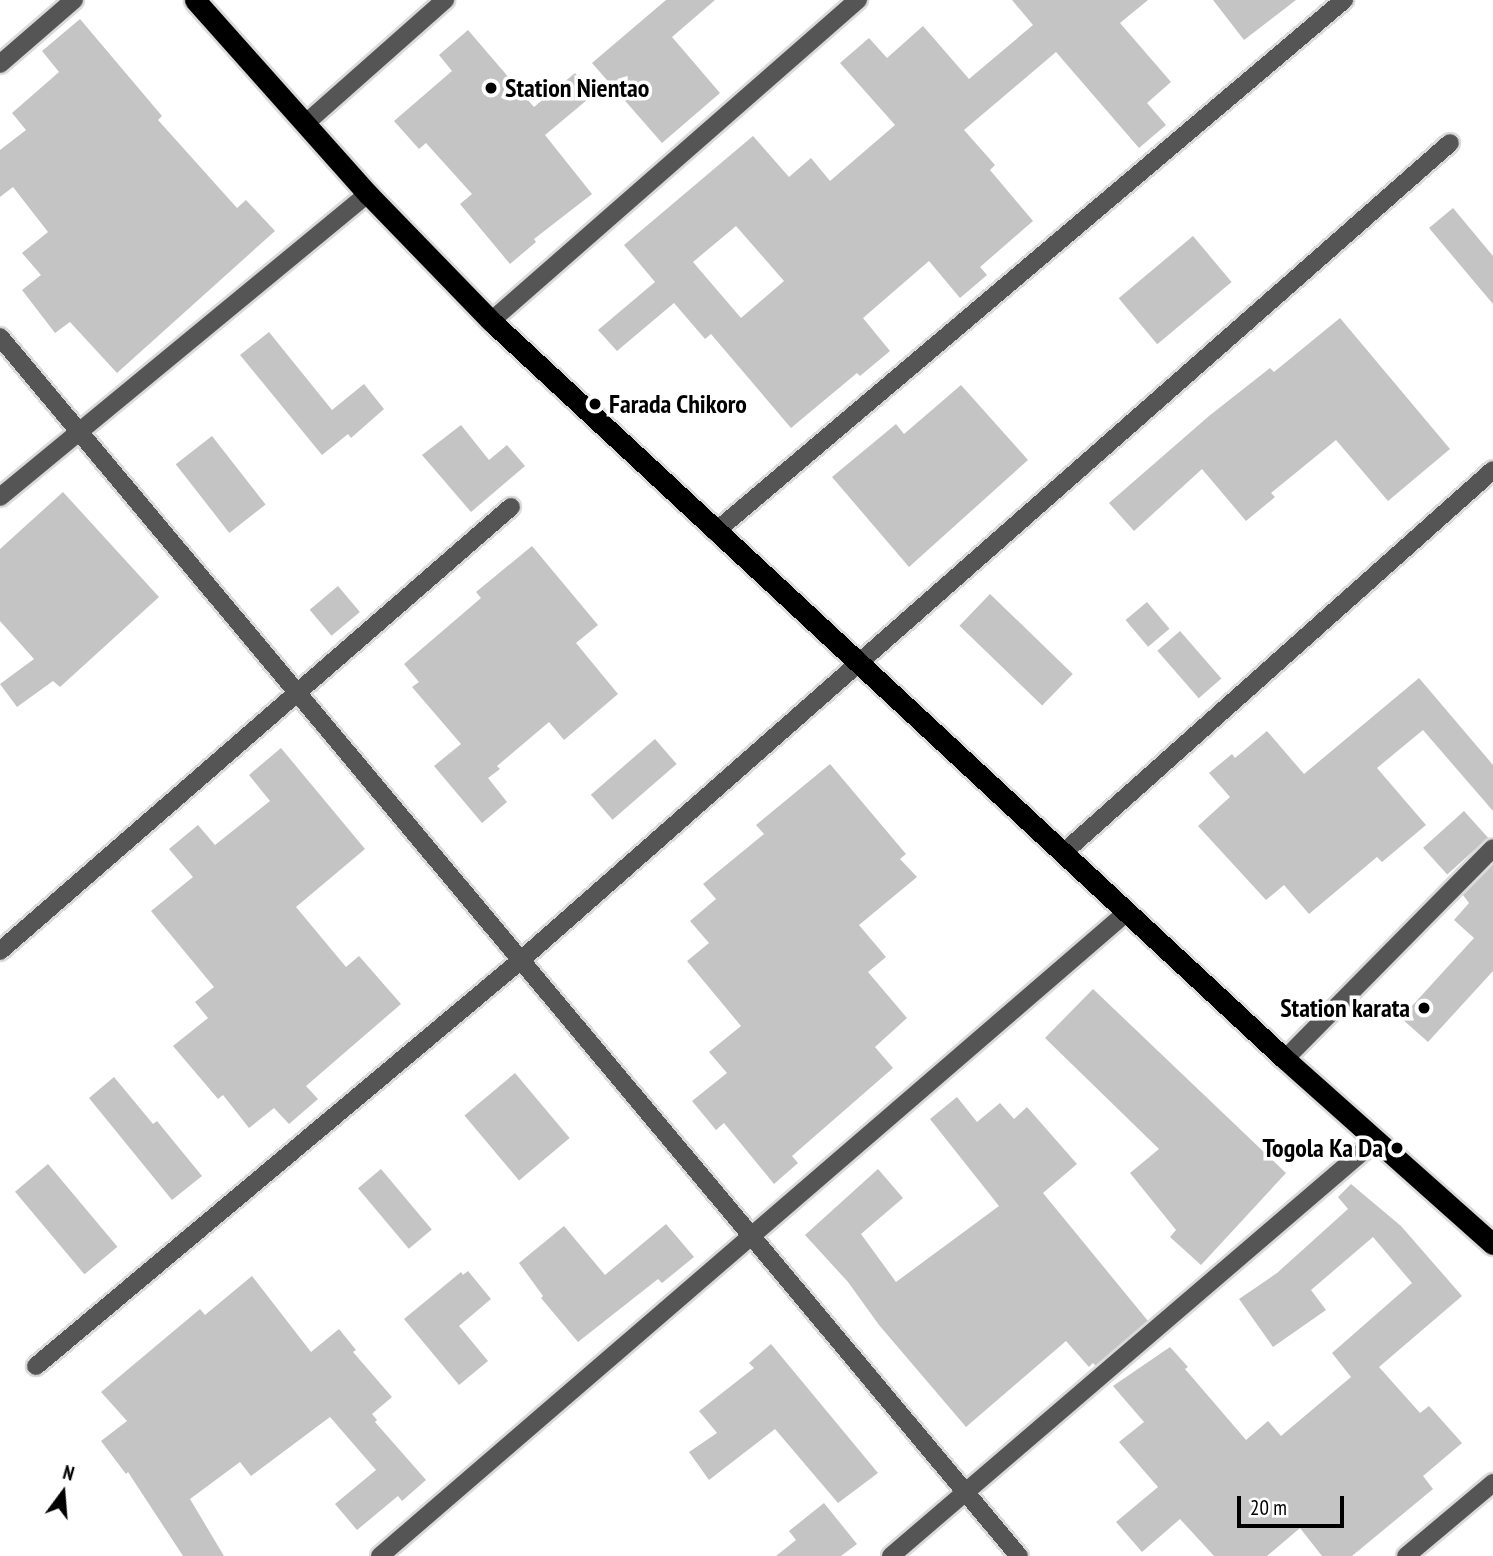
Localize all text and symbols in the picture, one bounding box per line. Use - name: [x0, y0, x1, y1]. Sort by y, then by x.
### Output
- place label: Station Nientao: [505, 72, 649, 104]
- marker: Station Nientao: [483, 80, 499, 96]
- place label: Farada Chikoro: [609, 388, 747, 420]
- marker: Farada Chikoro: [587, 396, 603, 412]
- place label: Station karata: [1280, 992, 1410, 1024]
- marker: Station karata: [1416, 1000, 1432, 1016]
- place label: Togola Ka Da: [1263, 1132, 1383, 1164]
- marker: Togola Ka Da: [1389, 1140, 1405, 1156]
- north arrow: [28, 1458, 98, 1528]
- text: N: [61, 1460, 77, 1486]
- scale bar: [1241, 1482, 1348, 1526]
- text: 20 m: [1250, 1494, 1287, 1521]

